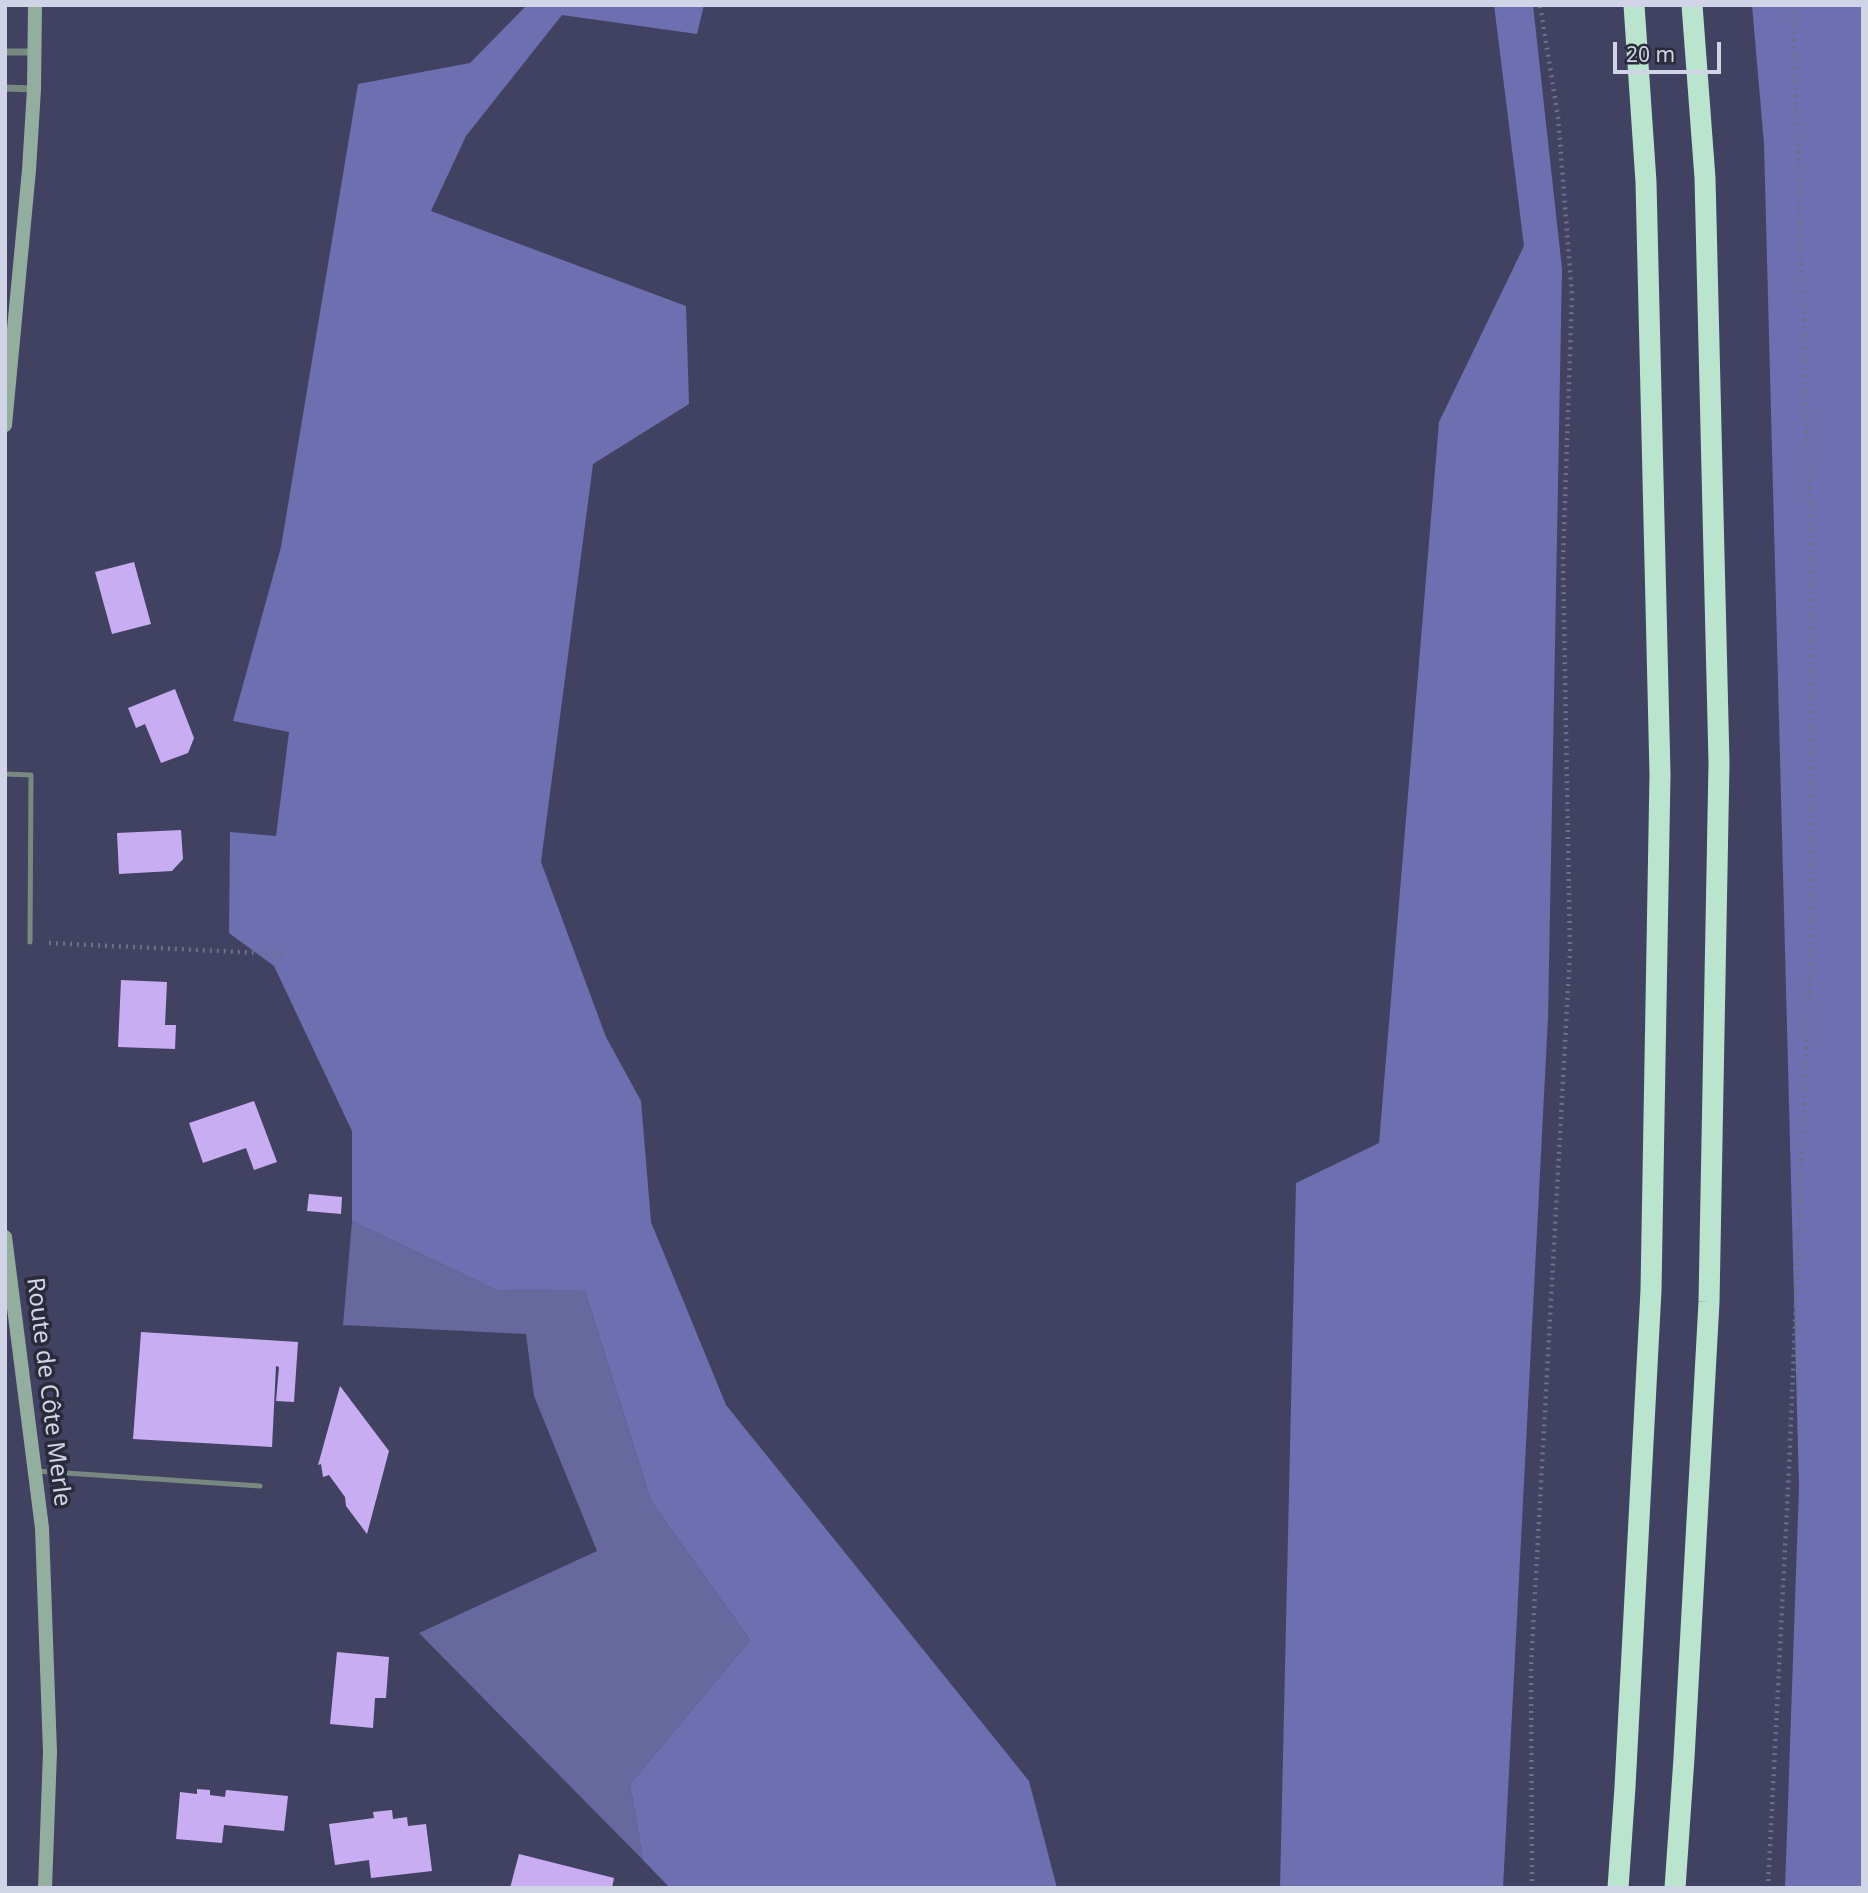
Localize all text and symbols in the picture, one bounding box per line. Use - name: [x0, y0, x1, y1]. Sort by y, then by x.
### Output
- scale bar: [1616, 28, 1724, 72]
- text: 20 m: [1626, 40, 1675, 68]
- street label: Route de Côte Merle: [20, 1276, 76, 1508]

